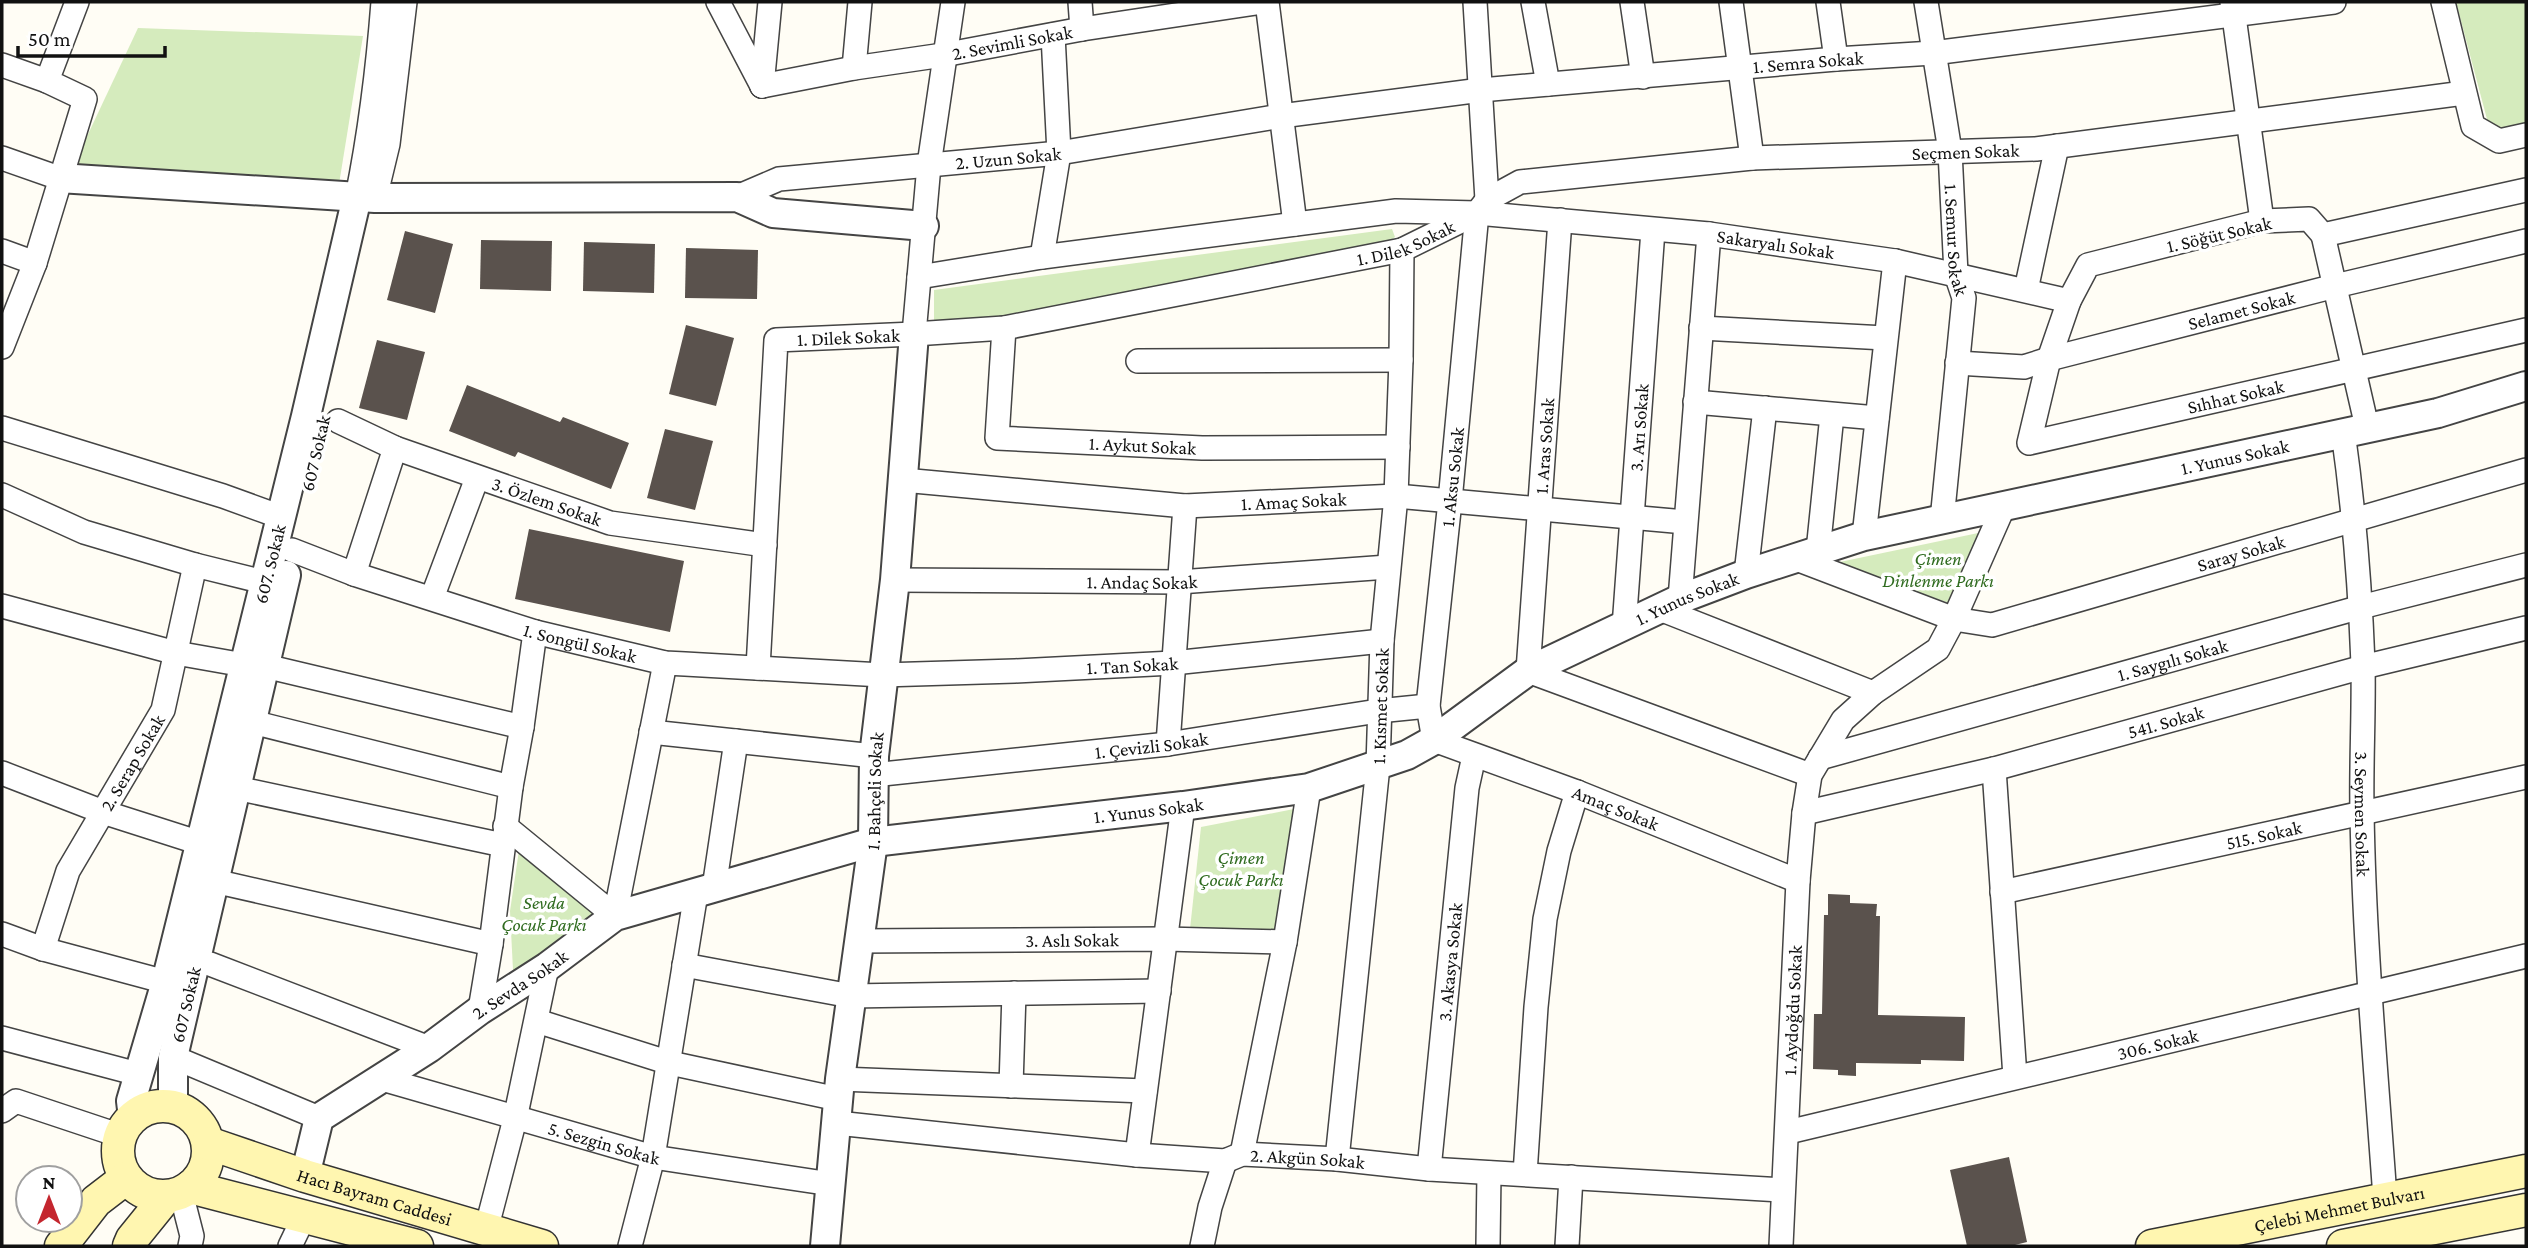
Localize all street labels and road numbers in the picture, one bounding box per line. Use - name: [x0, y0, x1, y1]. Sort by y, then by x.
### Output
- street label: 2. Sevimli Sokak: [950, 21, 1075, 64]
- street label: 1. Semra Sokak: [1752, 47, 1865, 77]
- street label: Seçmen Sokak: [1911, 139, 2021, 164]
- street label: 2. Uzun Sokak: [954, 143, 1063, 174]
- street label: 1. Semur Sokak: [1941, 183, 1973, 299]
- street label: 1. Söğüt Sokak: [2165, 212, 2274, 257]
- street label: 1. Dilek Sokak: [1355, 215, 1459, 270]
- street label: Sakaryalı Sokak: [1716, 225, 1837, 263]
- street label: Selamet Sokak: [2186, 286, 2298, 334]
- street label: 1. Dilek Sokak: [797, 325, 901, 350]
- street label: Sıhhat Sokak: [2186, 375, 2287, 418]
- street label: 3. Arı Sokak: [1625, 382, 1653, 472]
- street label: 1. Aras Sokak: [1531, 396, 1558, 495]
- street label: 607 Sokak: [297, 412, 335, 493]
- street label: 1. Aksu Sokak: [1437, 425, 1468, 528]
- street label: 1. Aykut Sokak: [1088, 432, 1198, 459]
- street label: 1. Yunus Sokak: [2179, 435, 2292, 479]
- street label: 3. Özlem Sokak: [489, 473, 605, 531]
- street label: 1. Amaç Sokak: [1240, 488, 1348, 514]
- street label: 607. Sokak: [250, 521, 290, 606]
- street label: Saray Sokak: [2195, 530, 2288, 576]
- street label: 1. Yunus Sokak: [1632, 567, 1743, 630]
- street label: 1. Andaç Sokak: [1087, 571, 1199, 593]
- street label: 1. Songül Sokak: [521, 619, 640, 667]
- street label: 1. Saygılı Sokak: [2115, 634, 2231, 685]
- street label: 1. Kısmet Sokak: [1368, 647, 1393, 765]
- street label: 1. Tan Sokak: [1086, 652, 1180, 678]
- street label: 541. Sokak: [2125, 701, 2207, 743]
- street label: 2. Serap Sokak: [96, 710, 169, 815]
- street label: 1. Çevizli Sokak: [1094, 728, 1211, 763]
- street label: 1. Bahçeli Sokak: [862, 730, 888, 852]
- street label: 3. Seymen Sokak: [2351, 751, 2374, 878]
- street label: Amaç Sokak: [1569, 781, 1663, 835]
- street label: 1. Yunus Sokak: [1093, 793, 1206, 827]
- street label: 515. Sokak: [2224, 816, 2305, 854]
- street label: 3. Akasya Sokak: [1434, 901, 1467, 1022]
- street label: 3. Aslı Sokak: [1025, 929, 1120, 951]
- street label: 1. Aydoğdu Sokak: [1779, 944, 1806, 1076]
- street label: 2. Sevda Sokak: [468, 945, 573, 1023]
- street label: 607 Sokak: [167, 964, 205, 1045]
- street label: 306. Sokak: [2115, 1024, 2201, 1064]
- street label: 5. Sezgin Sokak: [546, 1117, 662, 1169]
- street label: 2. Akgün Sokak: [1250, 1144, 1367, 1173]
- street label: Hacı Bayram Caddesi: [294, 1164, 454, 1230]
- street label: Çelebi Mehmet Bulvarı: [2252, 1182, 2427, 1236]

